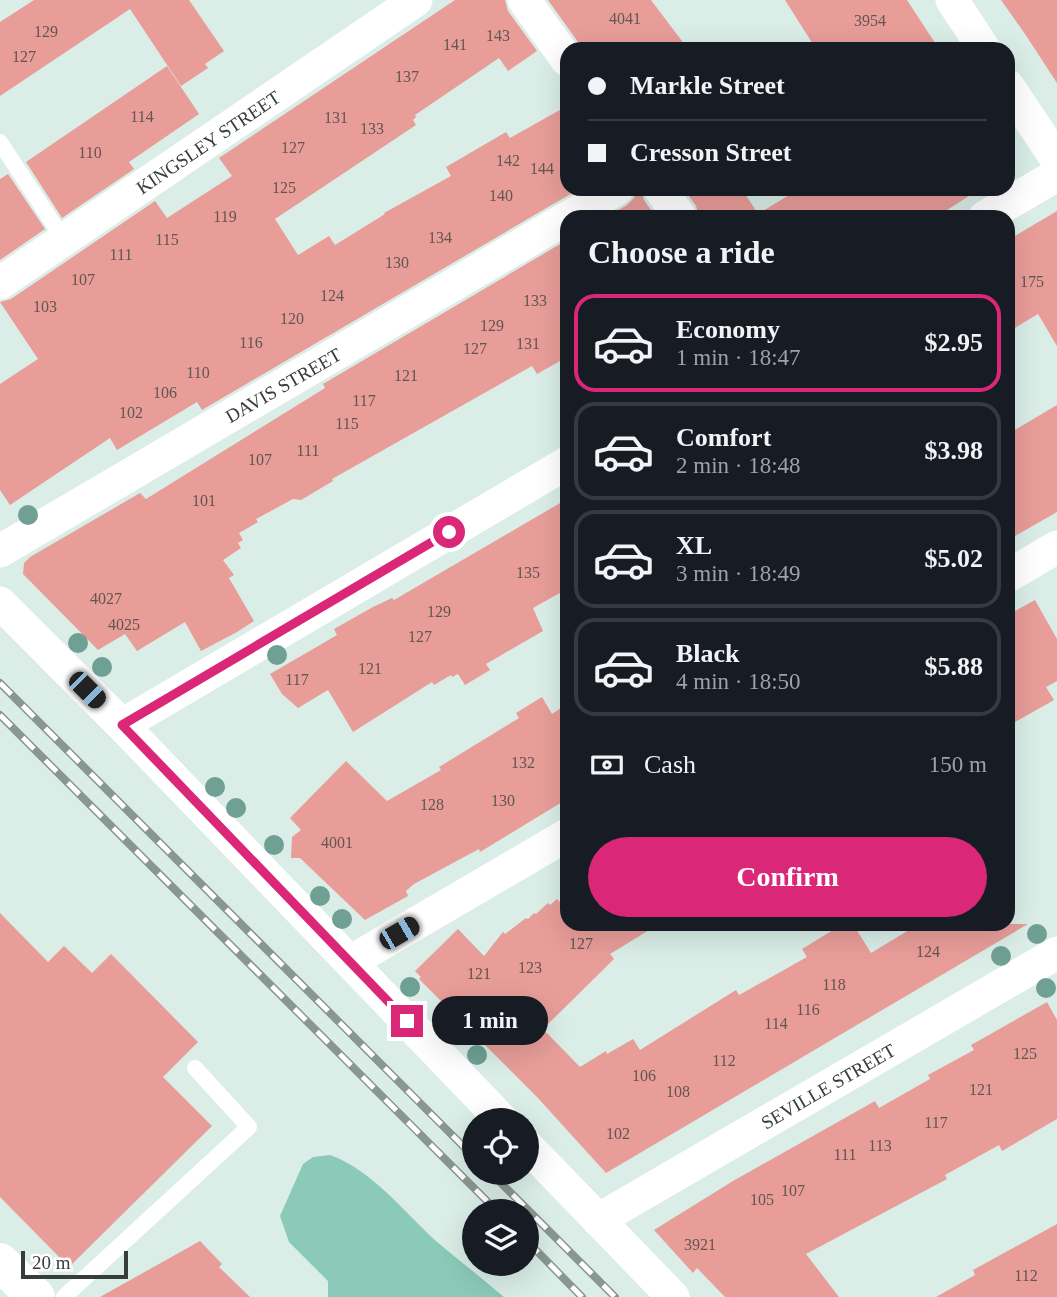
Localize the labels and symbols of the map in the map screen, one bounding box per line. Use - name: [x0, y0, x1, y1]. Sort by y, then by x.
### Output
- house number: 4041: [609, 10, 641, 27]
- house number: 3954: [854, 12, 886, 29]
- house number: 129: [34, 23, 58, 40]
- house number: 143: [486, 27, 510, 44]
- house number: 141: [443, 36, 467, 53]
- house number: 127: [12, 48, 36, 65]
- house number: 137: [395, 68, 419, 85]
- street label: KINGSLEY STREET: [132, 86, 284, 198]
- house number: 114: [130, 108, 154, 125]
- house number: 131: [324, 109, 348, 126]
- house number: 133: [360, 120, 384, 137]
- house number: 127: [281, 139, 305, 156]
- house number: 110: [78, 144, 102, 161]
- house number: 142: [496, 152, 520, 169]
- house number: 144: [530, 160, 554, 177]
- house number: 125: [272, 179, 296, 196]
- house number: 140: [489, 187, 513, 204]
- house number: 119: [213, 208, 237, 225]
- house number: 134: [428, 229, 452, 246]
- house number: 115: [155, 231, 179, 248]
- house number: 111: [110, 246, 132, 263]
- house number: 130: [385, 254, 409, 271]
- house number: 107: [71, 271, 95, 288]
- house number: 175: [1020, 273, 1044, 290]
- house number: 124: [320, 287, 344, 304]
- house number: 133: [523, 292, 547, 309]
- house number: 103: [33, 298, 57, 315]
- house number: 120: [280, 310, 304, 327]
- house number: 129: [480, 317, 504, 334]
- house number: 116: [239, 334, 263, 351]
- house number: 131: [516, 335, 540, 352]
- house number: 127: [463, 340, 487, 357]
- street label: DAVIS STREET: [222, 344, 345, 427]
- house number: 110: [186, 364, 210, 381]
- house number: 121: [394, 367, 418, 384]
- house number: 106: [153, 384, 177, 401]
- house number: 117: [352, 392, 376, 409]
- house number: 102: [119, 404, 143, 421]
- house number: 115: [335, 415, 359, 432]
- house number: 111: [297, 442, 319, 459]
- house number: 107: [248, 451, 272, 468]
- house number: 101: [192, 492, 216, 509]
- route start: [433, 516, 465, 548]
- house number: 135: [516, 564, 540, 581]
- house number: 4027: [90, 590, 122, 607]
- house number: 129: [427, 603, 451, 620]
- house number: 4025: [108, 616, 140, 633]
- house number: 127: [408, 628, 432, 645]
- house number: 121: [358, 660, 382, 677]
- car: [65, 668, 110, 712]
- house number: 117: [285, 671, 309, 688]
- house number: 132: [511, 754, 535, 771]
- house number: 130: [491, 792, 515, 809]
- house number: 128: [420, 796, 444, 813]
- house number: 4001: [321, 834, 353, 851]
- car: [376, 913, 423, 953]
- house number: 127: [569, 935, 593, 952]
- house number: 124: [916, 943, 940, 960]
- house number: 123: [518, 959, 542, 976]
- house number: 121: [467, 965, 491, 982]
- house number: 118: [822, 976, 846, 993]
- callout: 1 min: [432, 996, 547, 1046]
- house number: 116: [796, 1001, 820, 1018]
- route end: [391, 1005, 423, 1037]
- house number: 114: [764, 1015, 788, 1032]
- street label: SEVILLE STREET: [757, 1039, 899, 1133]
- house number: 125: [1013, 1045, 1037, 1062]
- house number: 112: [712, 1052, 736, 1069]
- house number: 106: [632, 1067, 656, 1084]
- house number: 121: [969, 1081, 993, 1098]
- house number: 108: [666, 1083, 690, 1100]
- house number: 117: [924, 1114, 948, 1131]
- house number: 102: [606, 1125, 630, 1142]
- house number: 113: [868, 1137, 892, 1154]
- house number: 111: [834, 1146, 856, 1163]
- house number: 107: [781, 1182, 805, 1199]
- house number: 105: [750, 1191, 774, 1208]
- house number: 3921: [684, 1236, 716, 1253]
- scale bar: [21, 1248, 128, 1280]
- house number: 112: [1014, 1267, 1038, 1284]

